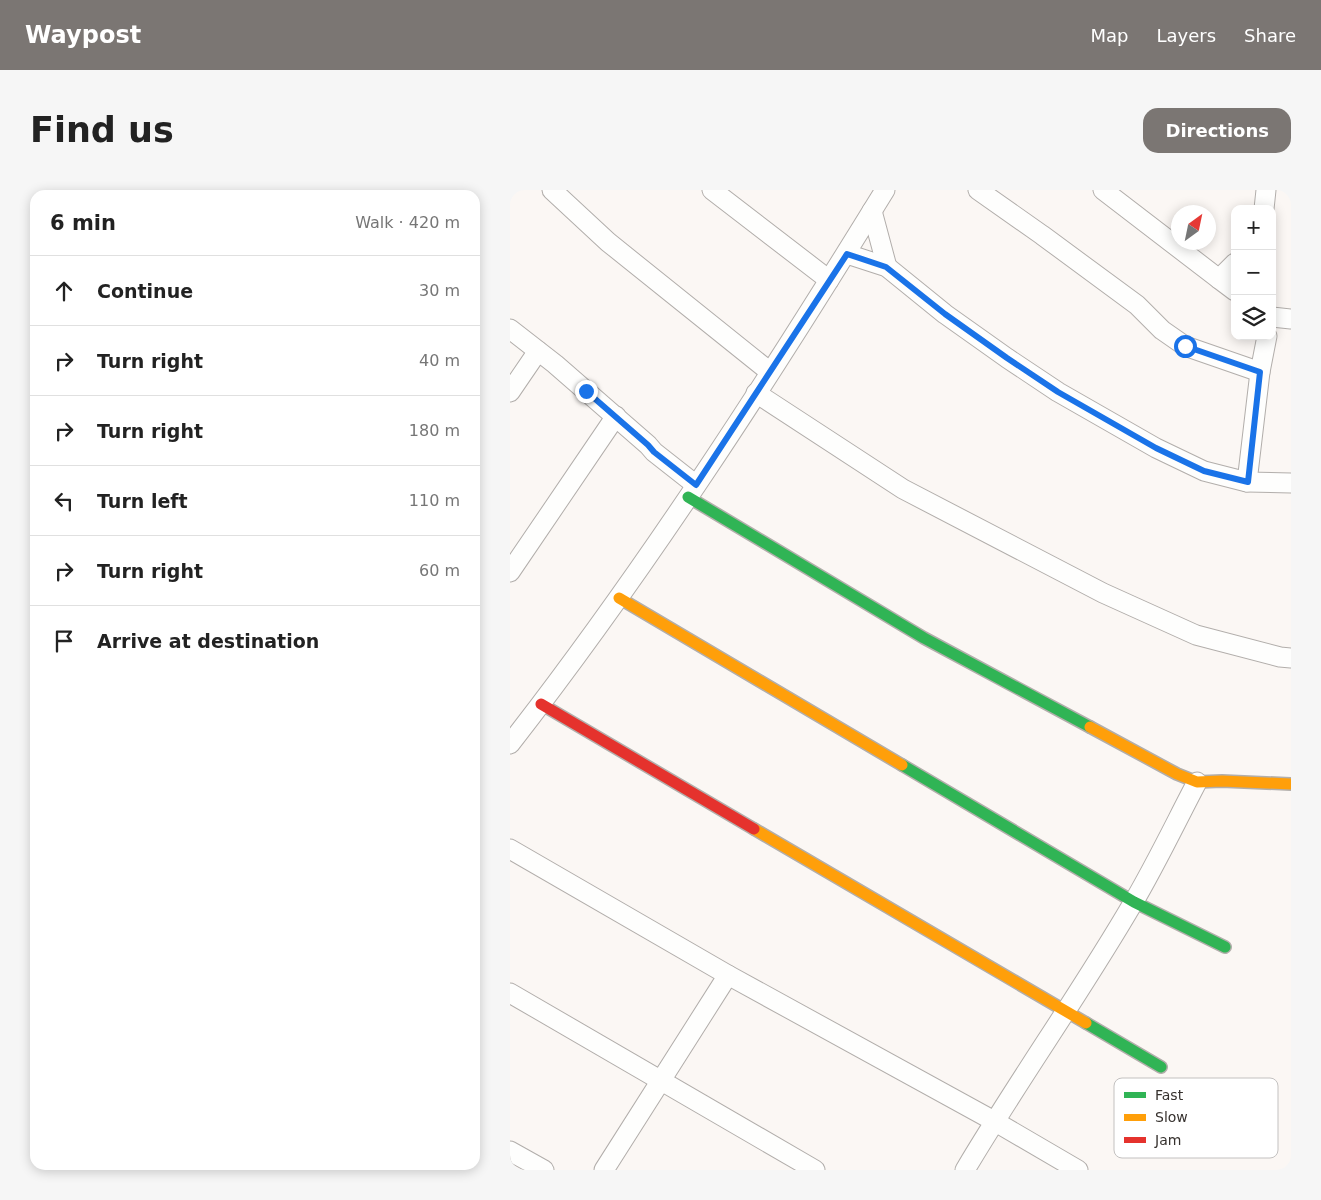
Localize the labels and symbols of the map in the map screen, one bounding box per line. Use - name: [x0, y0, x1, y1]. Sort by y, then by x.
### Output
- north arrow: [1171, 205, 1216, 250]
- route start: [1174, 335, 1197, 358]
- route end: [575, 380, 598, 403]
- legend: [1114, 1078, 1278, 1158]
- text: Fast: [1155, 1087, 1184, 1103]
- text: Slow: [1155, 1109, 1188, 1125]
- text: Jam: [1154, 1132, 1181, 1148]

